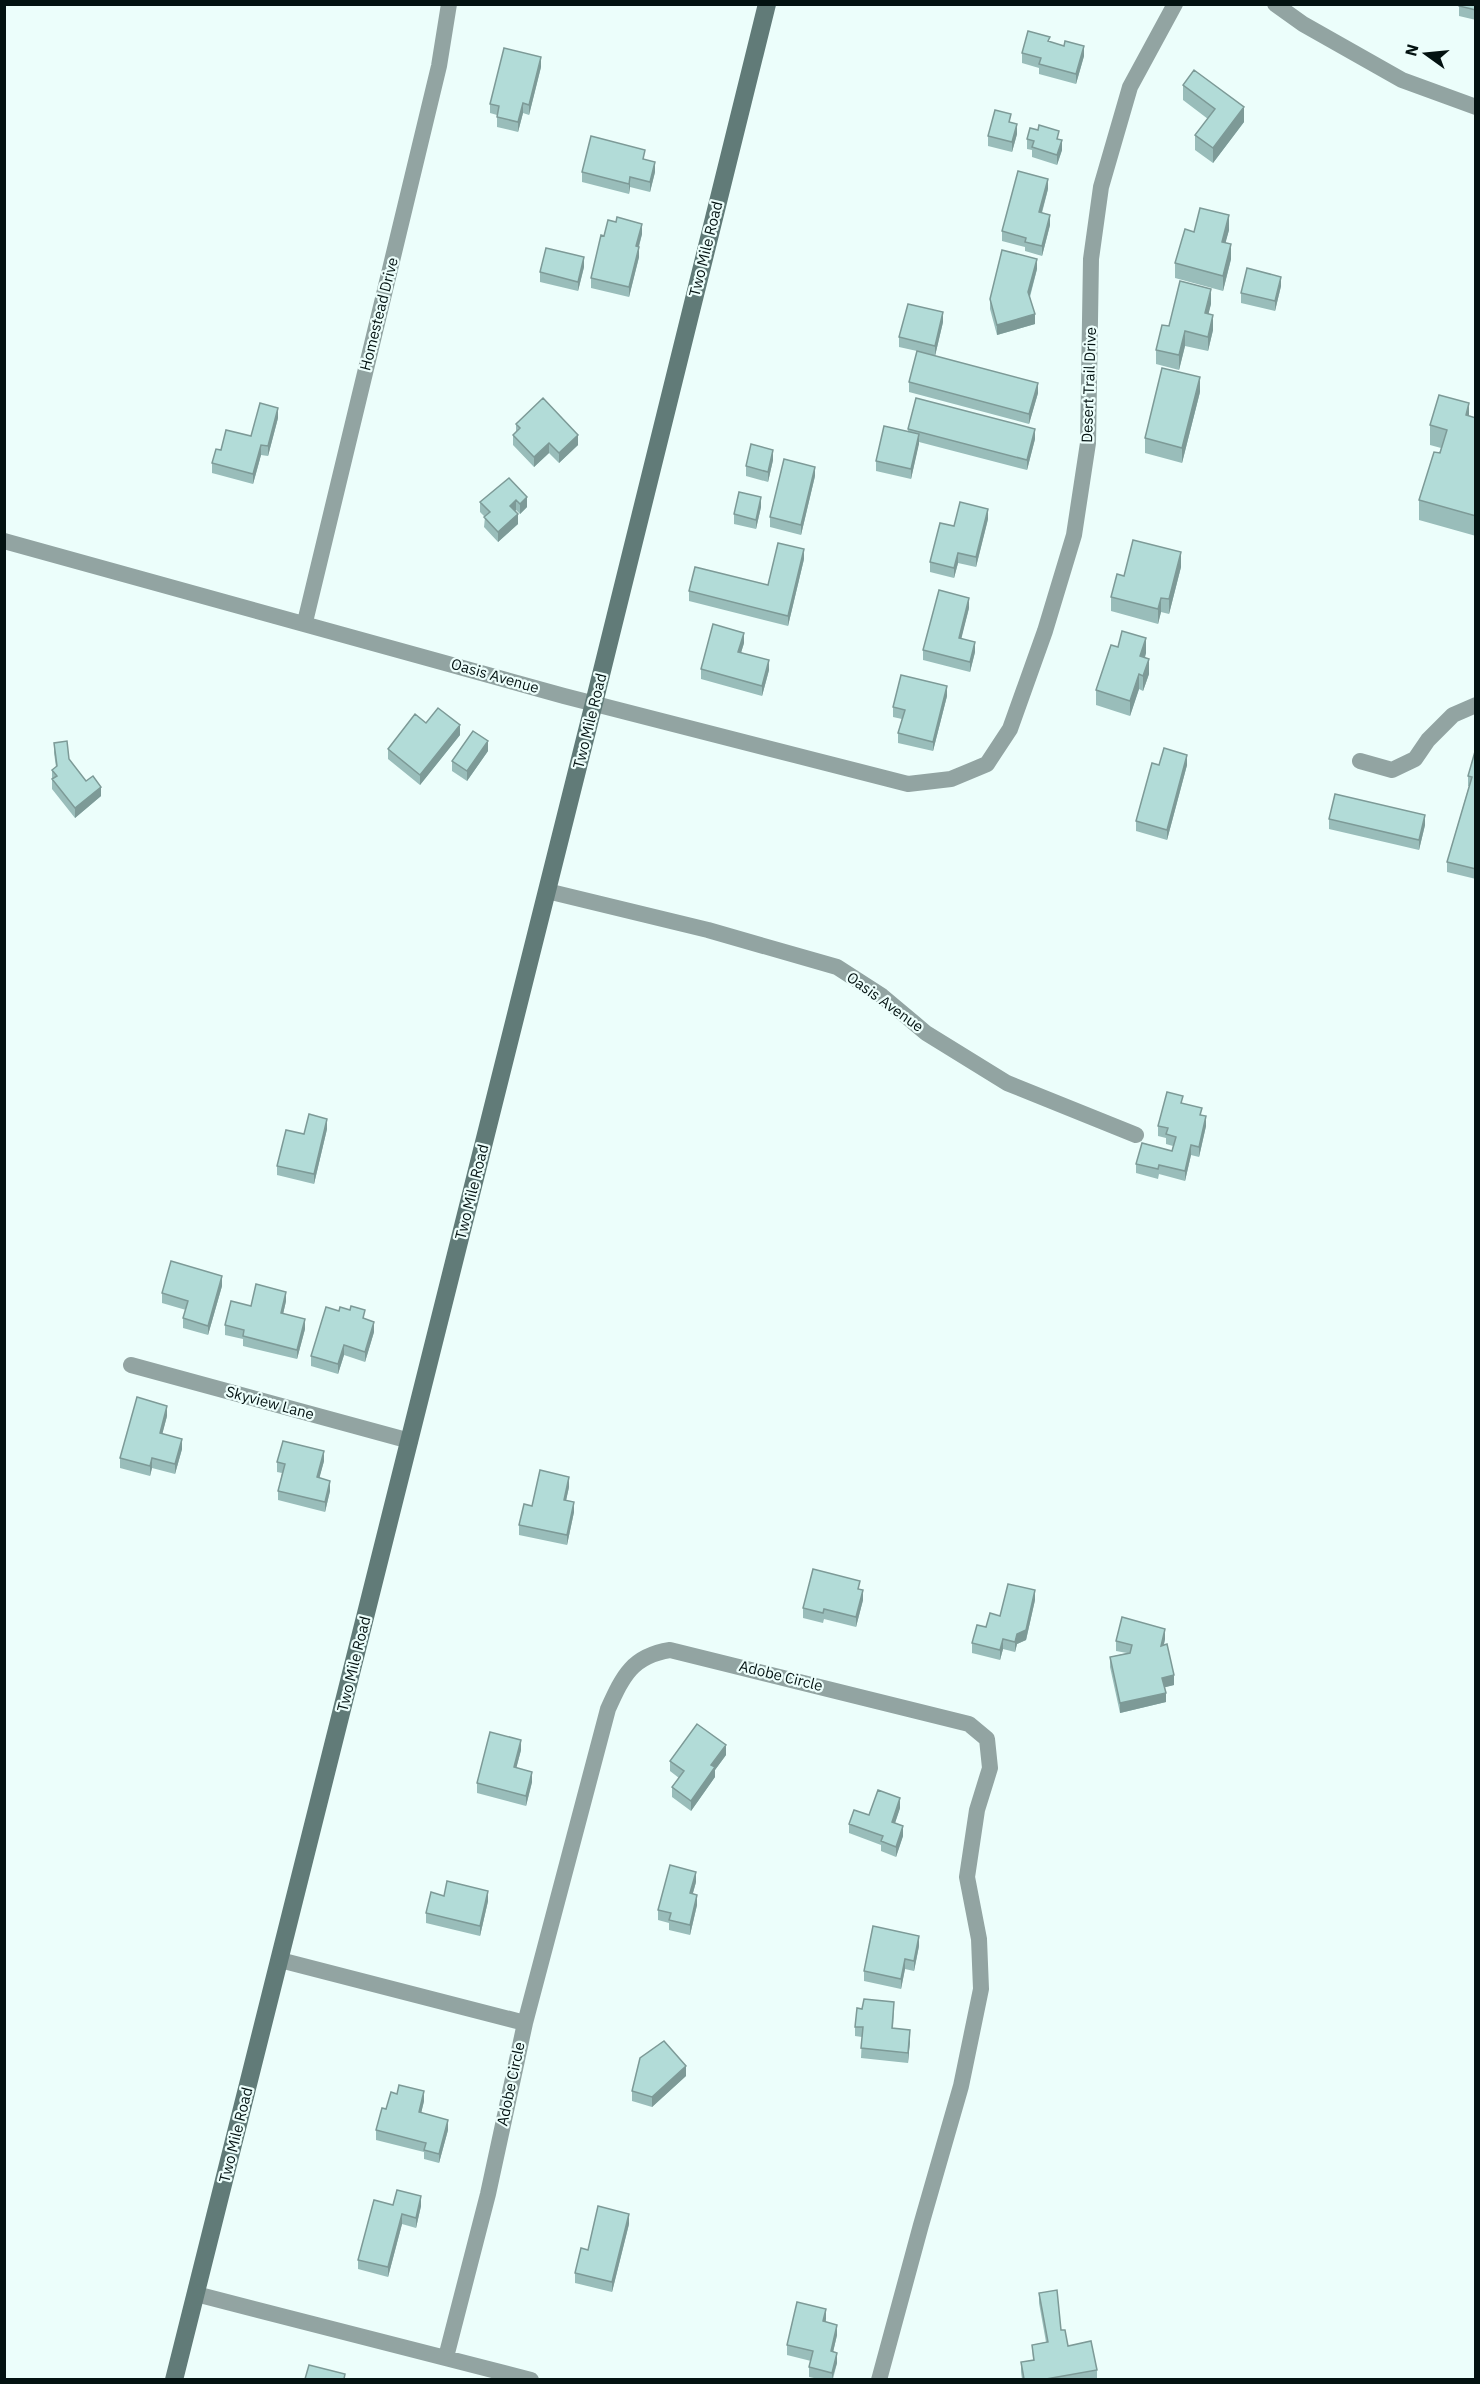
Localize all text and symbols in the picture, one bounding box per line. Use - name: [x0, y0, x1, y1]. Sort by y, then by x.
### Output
- north arrow: [1396, 24, 1456, 84]
- text: N: [1400, 42, 1423, 58]
- street label: Two Mile Road: [684, 199, 727, 299]
- street label: Homestead Drive: [355, 255, 402, 372]
- street label: Desert Trail Drive: [1077, 327, 1100, 443]
- street label: Oasis Avenue: [449, 654, 541, 697]
- street label: Two Mile Road: [568, 671, 611, 771]
- street label: Oasis Avenue: [843, 967, 928, 1036]
- street label: Two Mile Road: [450, 1142, 493, 1242]
- street label: Skyview Lane: [224, 1382, 316, 1423]
- street label: Two Mile Road: [332, 1614, 375, 1714]
- street label: Adobe Circle: [737, 1656, 825, 1695]
- street label: Adobe Circle: [492, 2040, 529, 2128]
- street label: Two Mile Road: [214, 2085, 257, 2185]

